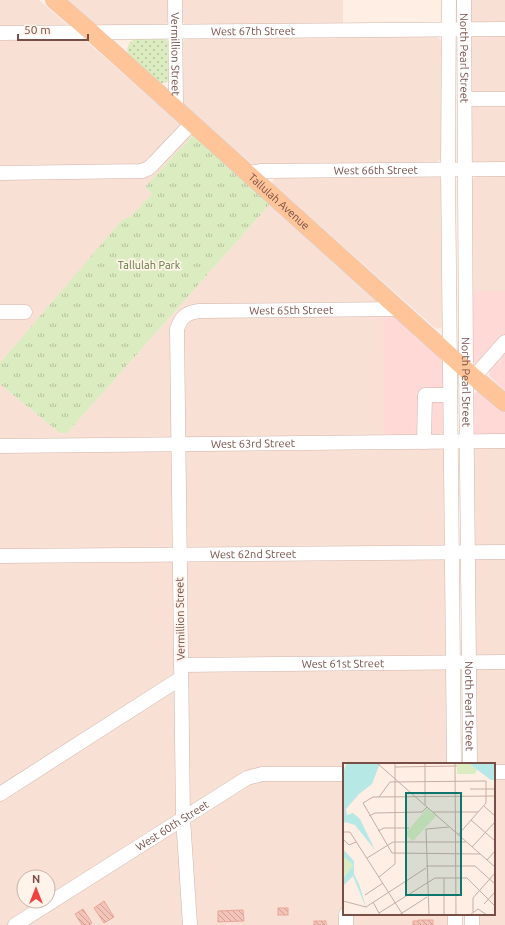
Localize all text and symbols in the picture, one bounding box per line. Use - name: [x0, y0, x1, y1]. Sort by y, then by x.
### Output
- street label: Vermillion Street: [169, 12, 182, 96]
- street label: North Pearl Street: [458, 13, 471, 104]
- scale bar: [18, 16, 88, 42]
- text: 50 m: [24, 23, 51, 36]
- street label: West 67th Street: [211, 25, 296, 37]
- street label: West 66th Street: [334, 164, 419, 176]
- street label: Tallulah Avenue: [246, 171, 312, 232]
- park label: Tallulah Park: [118, 259, 181, 271]
- street label: West 65th Street: [249, 304, 334, 316]
- street label: North Pearl Street: [460, 337, 473, 428]
- street label: West 63rd Street: [211, 437, 296, 450]
- street label: West 62nd Street: [210, 548, 297, 560]
- street label: Vermillion Street: [173, 577, 187, 661]
- street label: West 61st Street: [302, 657, 385, 670]
- street label: North Pearl Street: [463, 661, 476, 752]
- inset map: [343, 763, 495, 915]
- street label: West 60th Street: [133, 798, 211, 853]
- north arrow: [16, 869, 56, 909]
- text: N: [32, 873, 40, 885]

